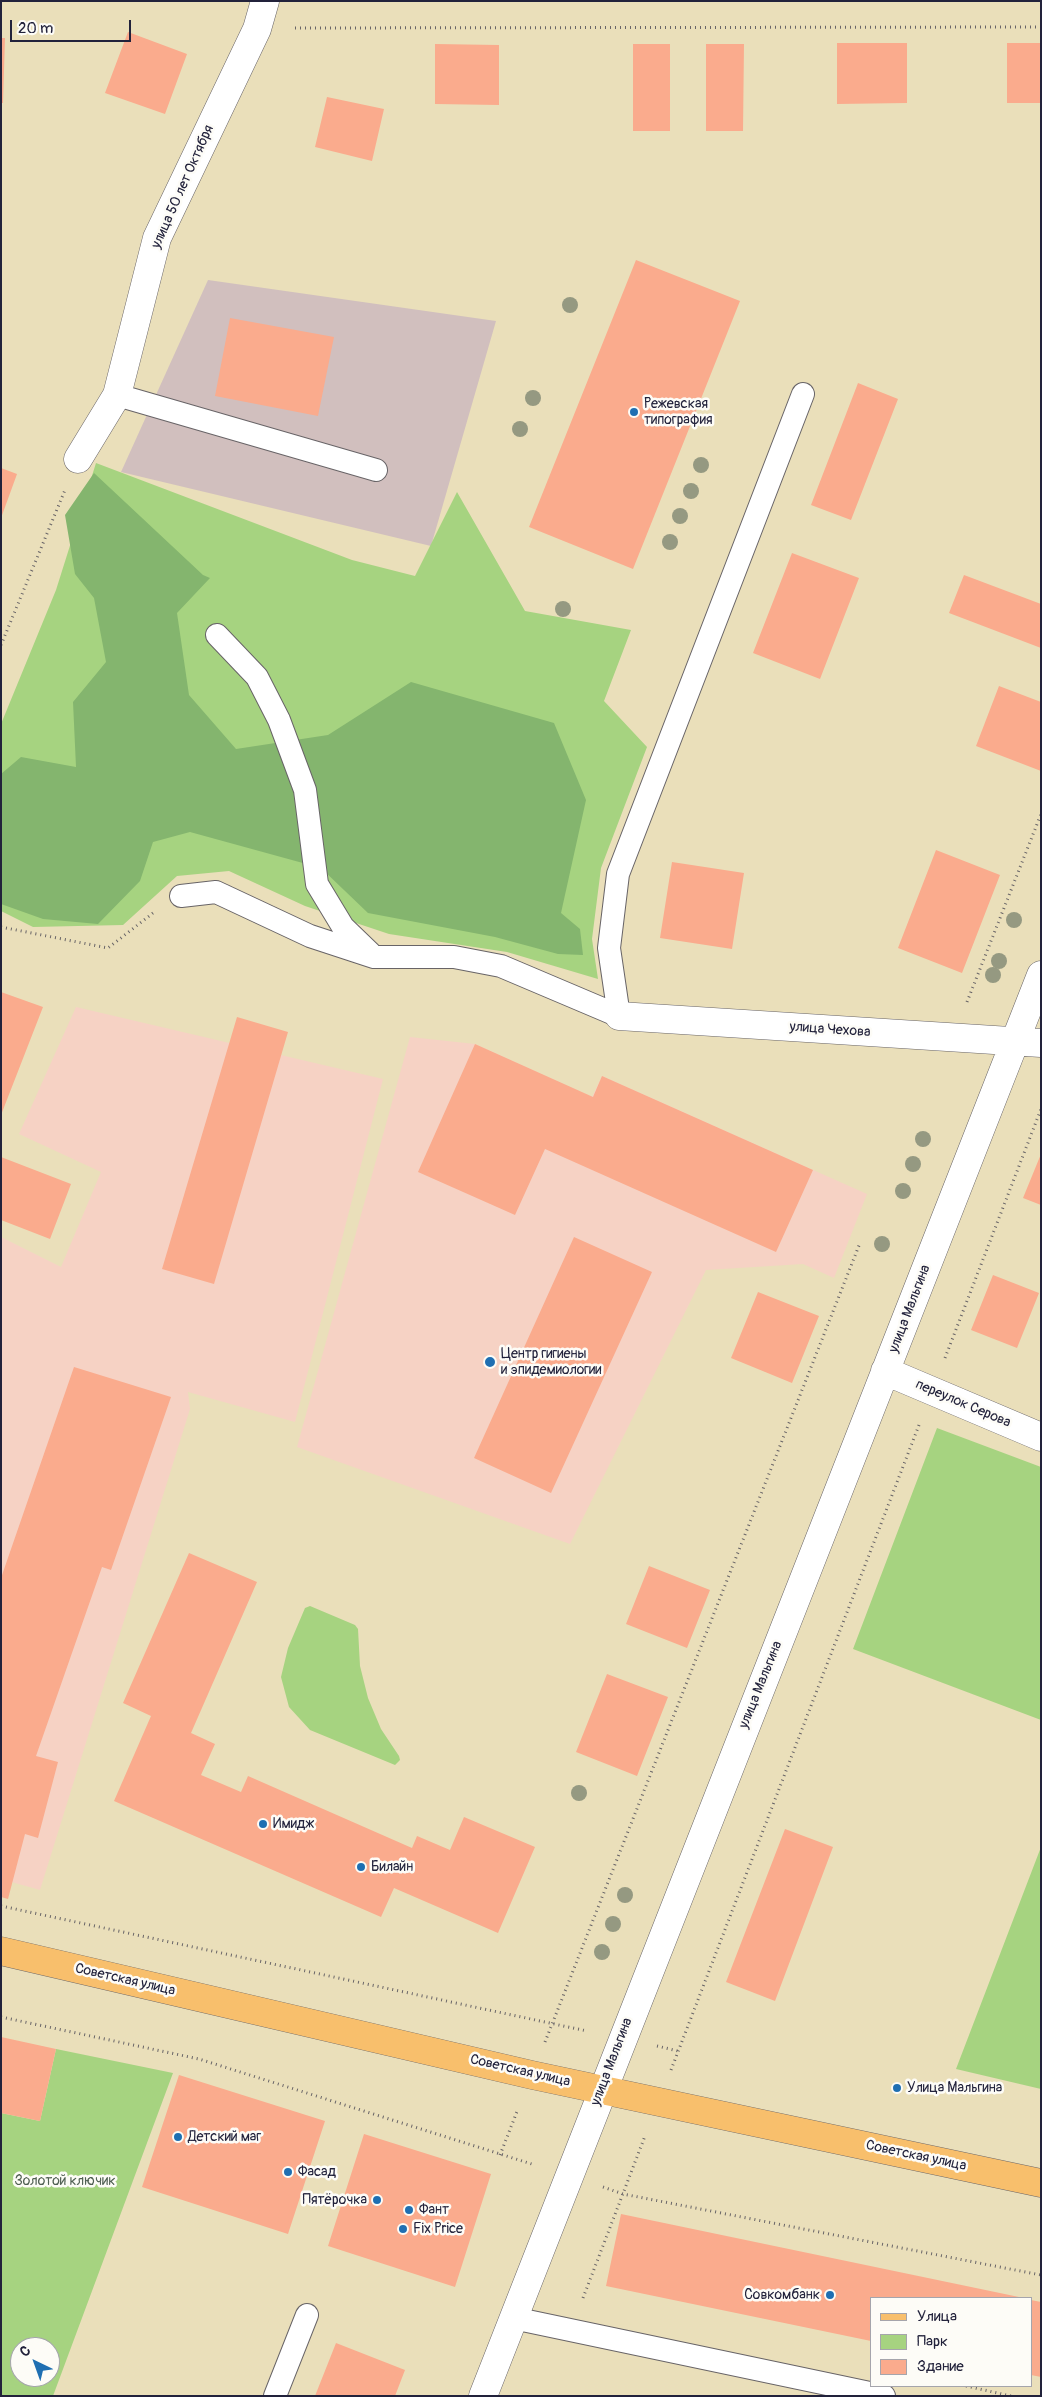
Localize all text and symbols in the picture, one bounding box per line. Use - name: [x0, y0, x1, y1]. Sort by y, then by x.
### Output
- scale bar: [12, 10, 134, 42]
- text: 20 m: [18, 19, 53, 38]
- street label: улица 50 лет Октября: [148, 123, 218, 251]
- place label: Режевская типография: [644, 396, 712, 428]
- marker: Режевская типография: [628, 406, 640, 418]
- street label: улица Чехова: [789, 1019, 871, 1041]
- street label: улица Мальгина: [886, 1263, 934, 1355]
- place label: Центр гигиены и эпидемиологии: [501, 1346, 602, 1378]
- marker: Центр гигиены и эпидемиологии: [483, 1355, 497, 1369]
- street label: переулок Серова: [913, 1376, 1013, 1432]
- street label: улица Мальгина: [736, 1639, 786, 1731]
- place label: Имидж: [273, 1816, 314, 1832]
- marker: Имидж: [257, 1818, 269, 1830]
- place label: Билайн: [371, 1859, 413, 1875]
- marker: Билайн: [355, 1861, 367, 1873]
- street label: Советская улица: [73, 1960, 177, 2000]
- street label: улица Мальгина: [588, 2016, 636, 2108]
- street label: Советская улица: [468, 2051, 572, 2091]
- place label: Улица Мальгина: [907, 2080, 1002, 2096]
- marker: Улица Мальгина: [891, 2082, 903, 2094]
- place label: Детский маг: [188, 2129, 261, 2145]
- marker: Детский маг: [172, 2131, 184, 2143]
- street label: Советская улица: [864, 2137, 968, 2175]
- place label: Фасад: [298, 2164, 336, 2180]
- marker: Фасад: [282, 2166, 294, 2178]
- park label: Золотой ключик: [14, 2173, 116, 2189]
- place label: Пятёрочка: [303, 2192, 367, 2208]
- marker: Пятёрочка: [371, 2194, 383, 2206]
- place label: Фант: [419, 2202, 449, 2218]
- marker: Фант: [403, 2204, 415, 2216]
- place label: Fix Price: [413, 2221, 463, 2237]
- marker: Fix Price: [397, 2223, 409, 2235]
- place label: Совкомбанк: [744, 2287, 820, 2303]
- marker: Совкомбанк: [824, 2289, 836, 2301]
- legend: [870, 2297, 1032, 2387]
- text: Улица: [917, 2307, 957, 2326]
- text: Парк: [917, 2332, 948, 2351]
- north arrow: [10, 2337, 60, 2387]
- text: С: [16, 2342, 34, 2360]
- text: Здание: [917, 2357, 964, 2376]

